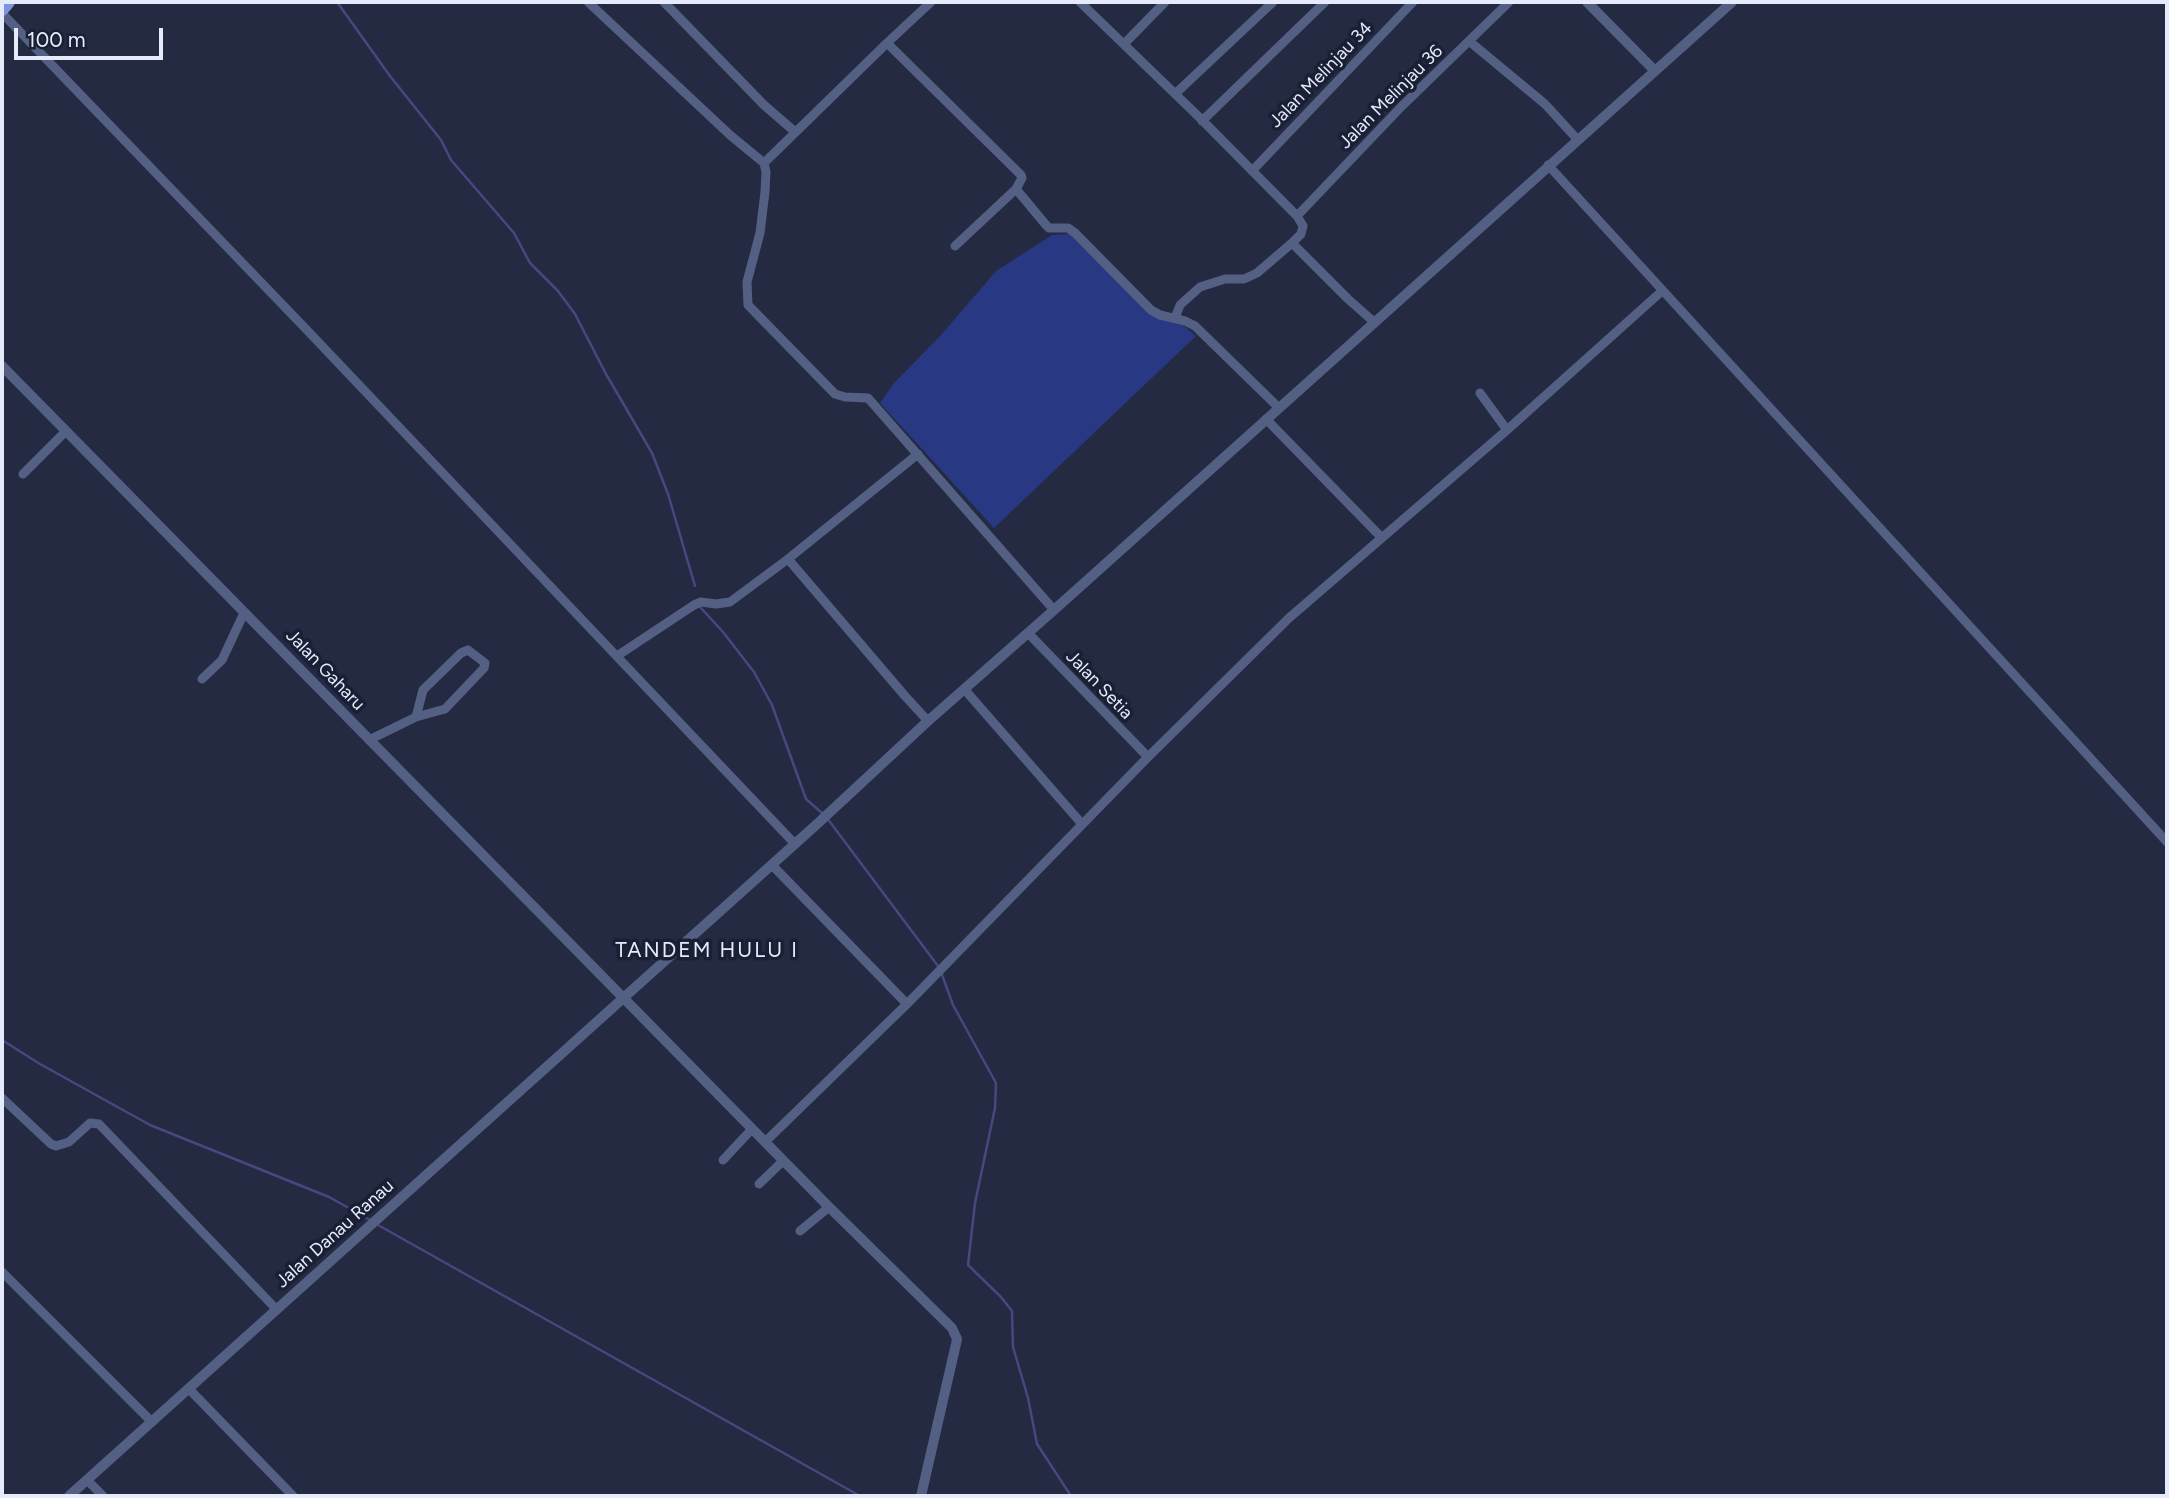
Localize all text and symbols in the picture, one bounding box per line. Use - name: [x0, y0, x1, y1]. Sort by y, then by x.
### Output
- scale bar: [18, 14, 166, 58]
- street label: Jalan Melinjau 34: [1265, 18, 1377, 132]
- text: 100 m: [27, 27, 86, 52]
- street label: Jalan Melinjau 36: [1335, 41, 1447, 153]
- street label: Jalan Gaharu: [281, 625, 369, 715]
- street label: Jalan Setia: [1061, 646, 1137, 724]
- district label: TANDEM HULU I: [617, 938, 797, 964]
- street label: Jalan Danau Ranau: [272, 1175, 398, 1293]

